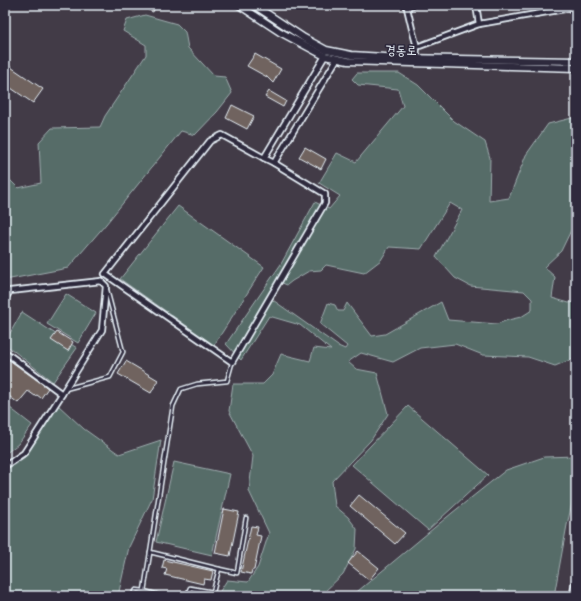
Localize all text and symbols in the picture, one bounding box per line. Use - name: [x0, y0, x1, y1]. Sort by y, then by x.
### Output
- street label: 경동로: [385, 44, 417, 60]

